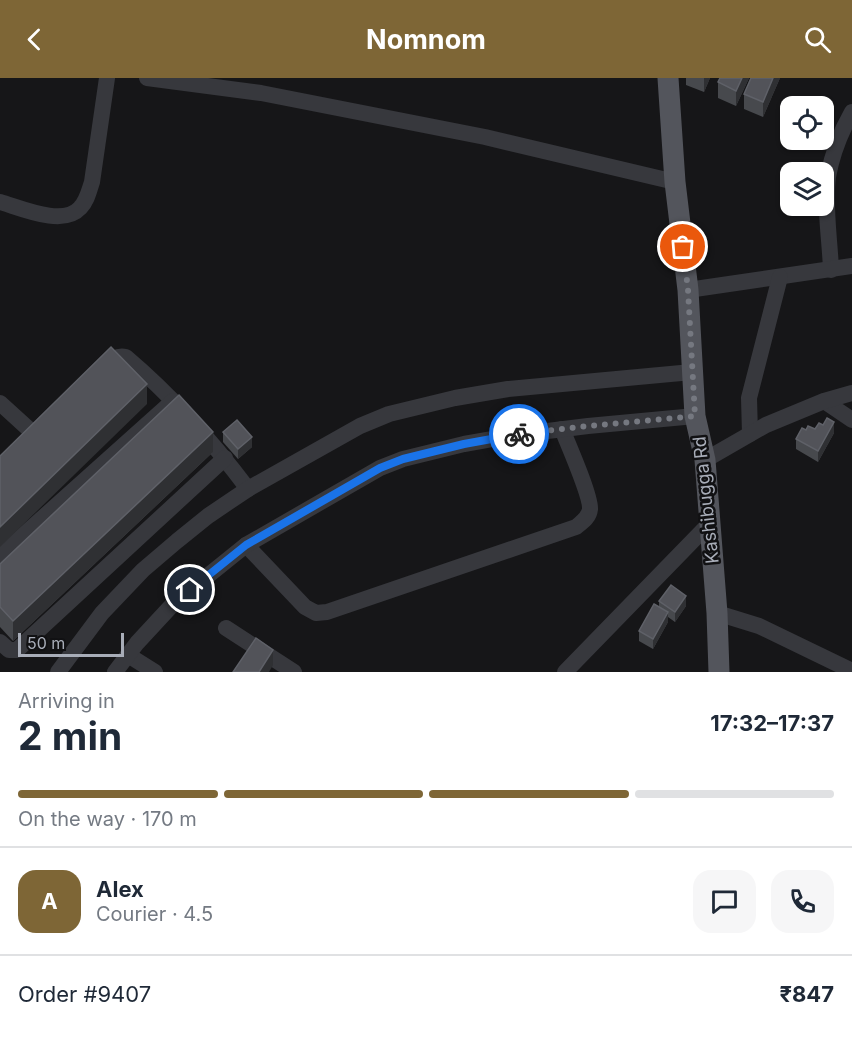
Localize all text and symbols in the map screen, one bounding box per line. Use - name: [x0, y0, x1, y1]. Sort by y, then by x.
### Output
- icon: back: [18, 23, 51, 56]
- text: Nomnom: [366, 23, 486, 56]
- icon: search: [801, 23, 834, 56]
- map controls: [780, 96, 834, 216]
- button: locate: [780, 96, 834, 150]
- button: layers: [780, 162, 834, 216]
- pin: [657, 221, 708, 272]
- icon: bag: [666, 230, 699, 263]
- courier: [489, 404, 549, 464]
- icon: bike: [503, 418, 536, 451]
- street label: Kashibugga Rd: [688, 435, 723, 565]
- pin: [164, 564, 215, 615]
- icon: home: [173, 573, 206, 606]
- scale bar: [18, 630, 124, 658]
- text: 50 m: [27, 633, 65, 653]
- text: Arriving in: [18, 689, 115, 713]
- text: 17:32–17:37: [710, 710, 834, 736]
- text: 2 min: [18, 712, 122, 759]
- text: On the way · 170 m: [18, 807, 197, 831]
- button: chat: [693, 870, 756, 933]
- button: phone: [771, 870, 834, 933]
- text: Alex: [96, 876, 144, 902]
- text: A: [41, 888, 58, 914]
- text: Courier · 4.5: [96, 902, 213, 926]
- text: Order #9407: [18, 981, 151, 1007]
- text: ₹847: [779, 981, 834, 1007]

